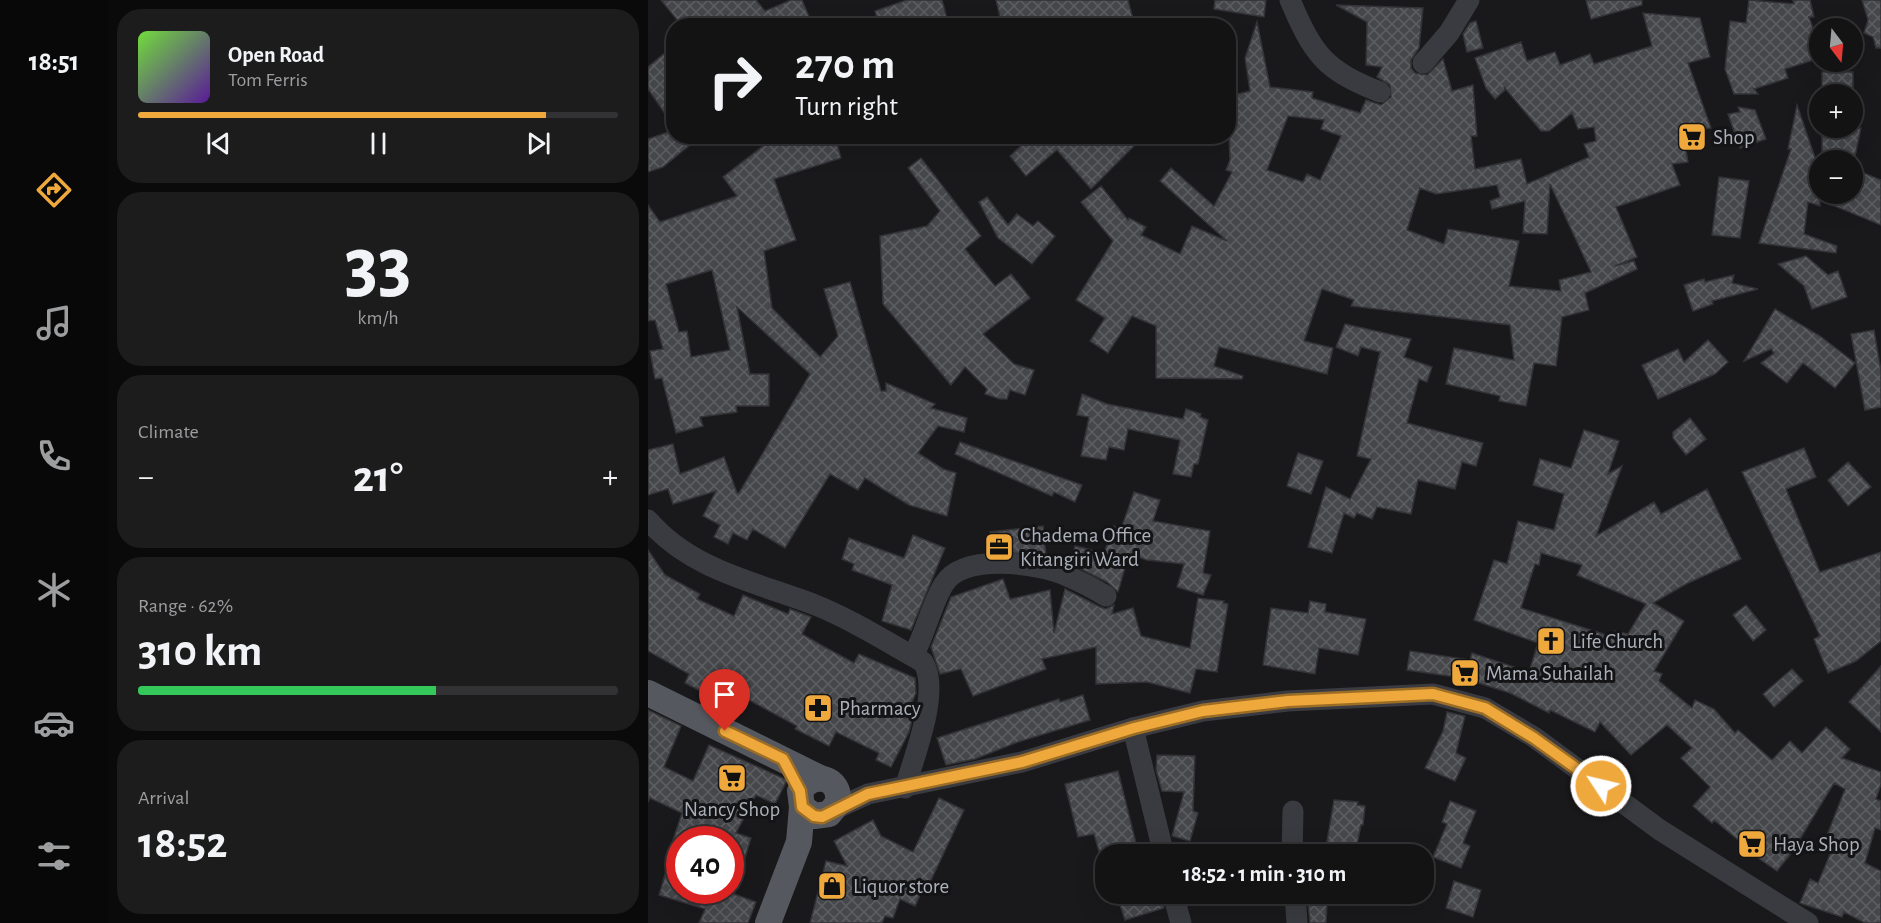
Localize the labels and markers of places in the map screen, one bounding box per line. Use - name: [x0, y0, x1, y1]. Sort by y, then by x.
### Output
- supermarket icon: Shop: [1676, 121, 1708, 153]
- place label: Shop: [1713, 127, 1755, 148]
- place label: Chadema Office Kitangiri Ward: [1020, 525, 1151, 570]
- office icon: Chadema Office Kitangiri Ward: [983, 531, 1015, 563]
- church icon: Life Church: [1535, 625, 1567, 657]
- place label: Life Church: [1572, 631, 1663, 652]
- supermarket icon: Mama Suhailah: [1449, 657, 1481, 689]
- place label: Mama Suhailah: [1486, 663, 1614, 684]
- pin: [699, 669, 750, 731]
- pharmacy icon: Pharmacy: [802, 692, 834, 724]
- place label: Pharmacy: [839, 698, 921, 719]
- supermarket icon: Nancy Shop: [716, 762, 748, 794]
- place label: Nancy Shop: [684, 799, 780, 820]
- supermarket icon: Haya Shop: [1736, 828, 1768, 860]
- place label: Haya Shop: [1773, 834, 1860, 855]
- shop icon: Liquor store: [816, 870, 848, 902]
- place label: Liquor store: [853, 876, 949, 897]

